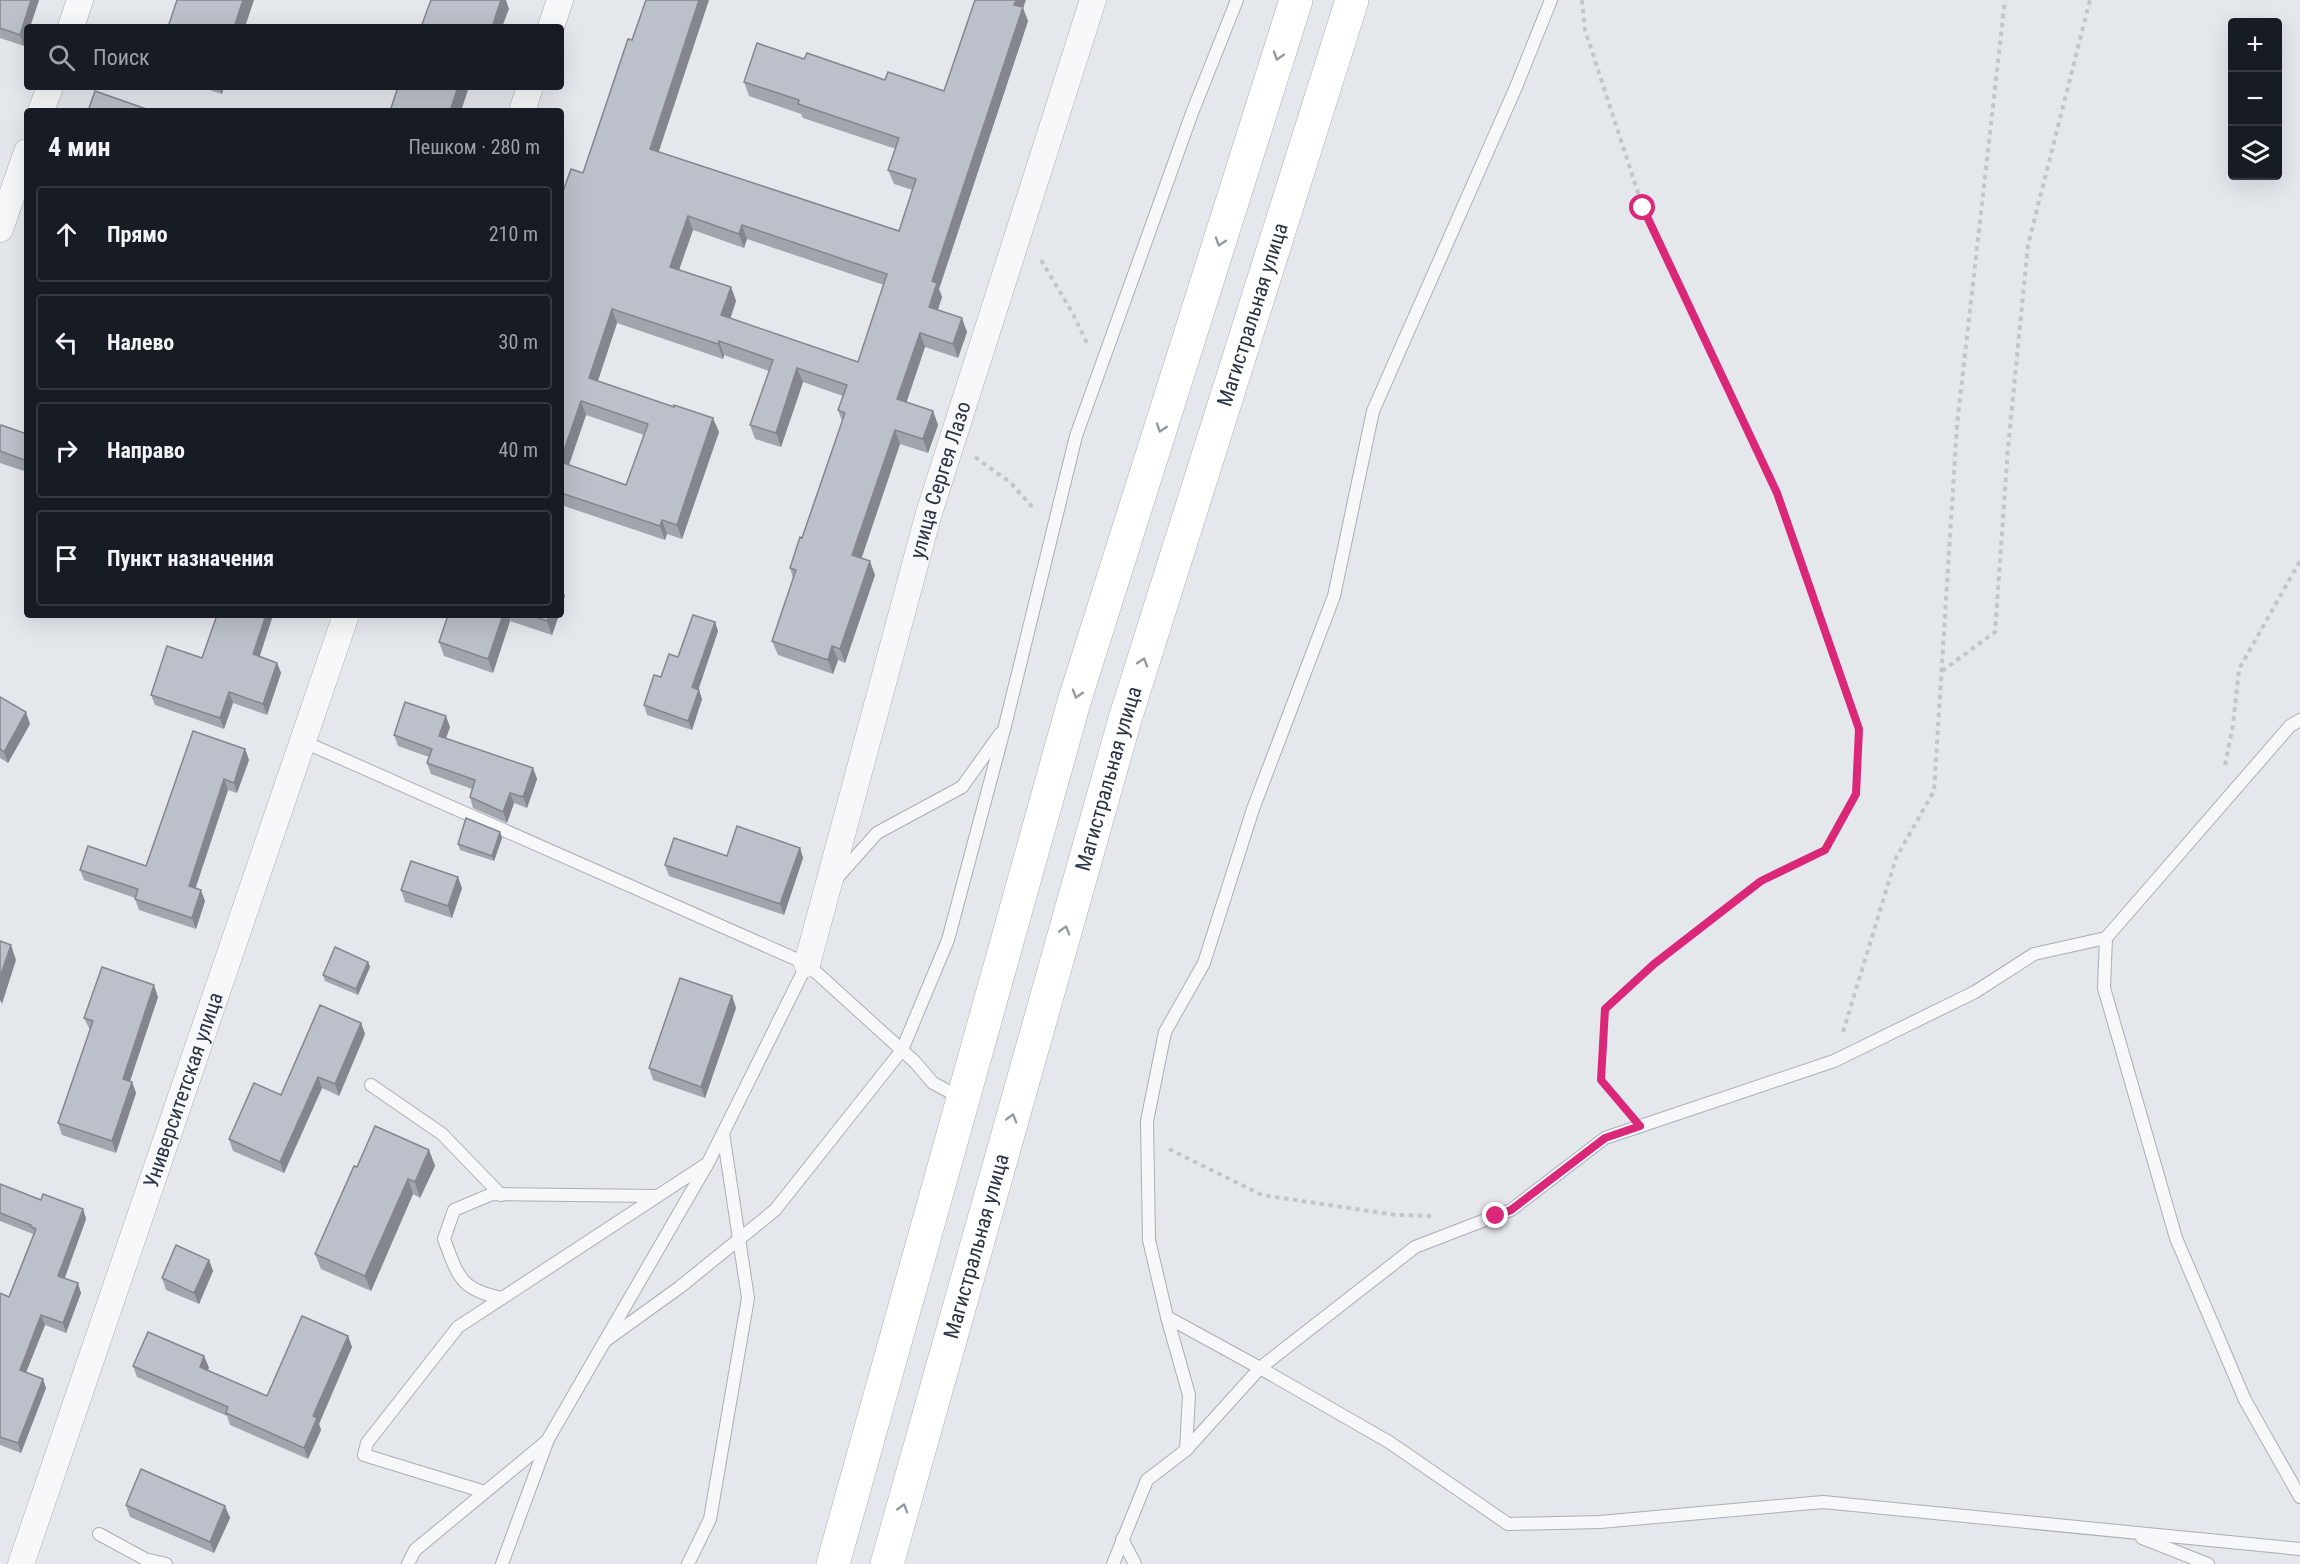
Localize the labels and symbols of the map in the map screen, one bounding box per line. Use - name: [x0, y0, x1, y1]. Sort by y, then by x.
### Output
- one-way arrow: [1273, 50, 1286, 61]
- route start: [1629, 194, 1655, 220]
- street label: Магистральная улица: [1213, 220, 1293, 409]
- one-way arrow: [1214, 236, 1227, 247]
- street label: улица Сергея Лазо: [905, 399, 976, 561]
- one-way arrow: [1156, 422, 1168, 433]
- one-way arrow: [1136, 657, 1148, 668]
- street label: Магистральная улица: [1071, 683, 1147, 874]
- one-way arrow: [1072, 688, 1084, 699]
- one-way arrow: [1058, 925, 1070, 936]
- street label: Университетская улица: [139, 989, 228, 1191]
- one-way arrow: [1005, 1113, 1017, 1123]
- street label: Магистральная улица: [939, 1151, 1014, 1341]
- route end: [1482, 1202, 1508, 1228]
- one-way arrow: [896, 1503, 908, 1514]

